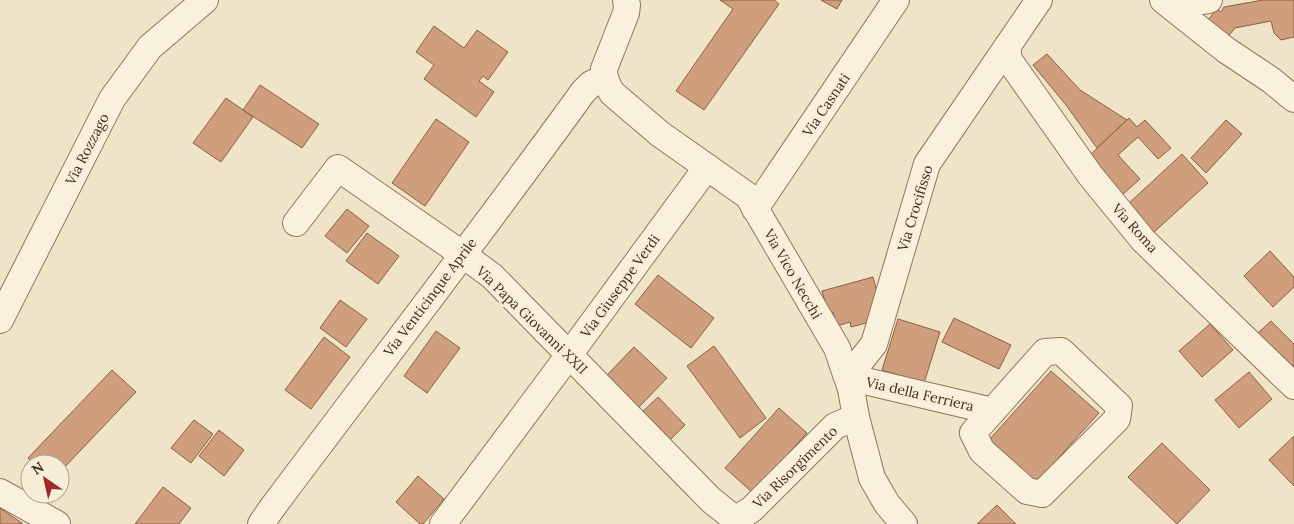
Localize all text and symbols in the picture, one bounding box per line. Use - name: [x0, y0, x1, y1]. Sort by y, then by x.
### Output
- street label: Via Casnati: [798, 70, 854, 141]
- street label: Via Rozzago: [61, 110, 113, 189]
- street label: Via Crocifisso: [893, 163, 937, 254]
- street label: Via Roma: [1107, 199, 1162, 256]
- street label: Via Vico Necchi: [759, 225, 826, 322]
- street label: Via Giuseppe Verdi: [576, 231, 664, 342]
- street label: Via Venticinque Aprile: [379, 234, 481, 361]
- street label: Via Papa Giovanni XXII: [472, 261, 592, 378]
- street label: Via della Ferriera: [863, 373, 976, 415]
- street label: Via Risorgimento: [748, 422, 841, 513]
- north arrow: [20, 454, 70, 504]
- text: N: [28, 458, 47, 479]

